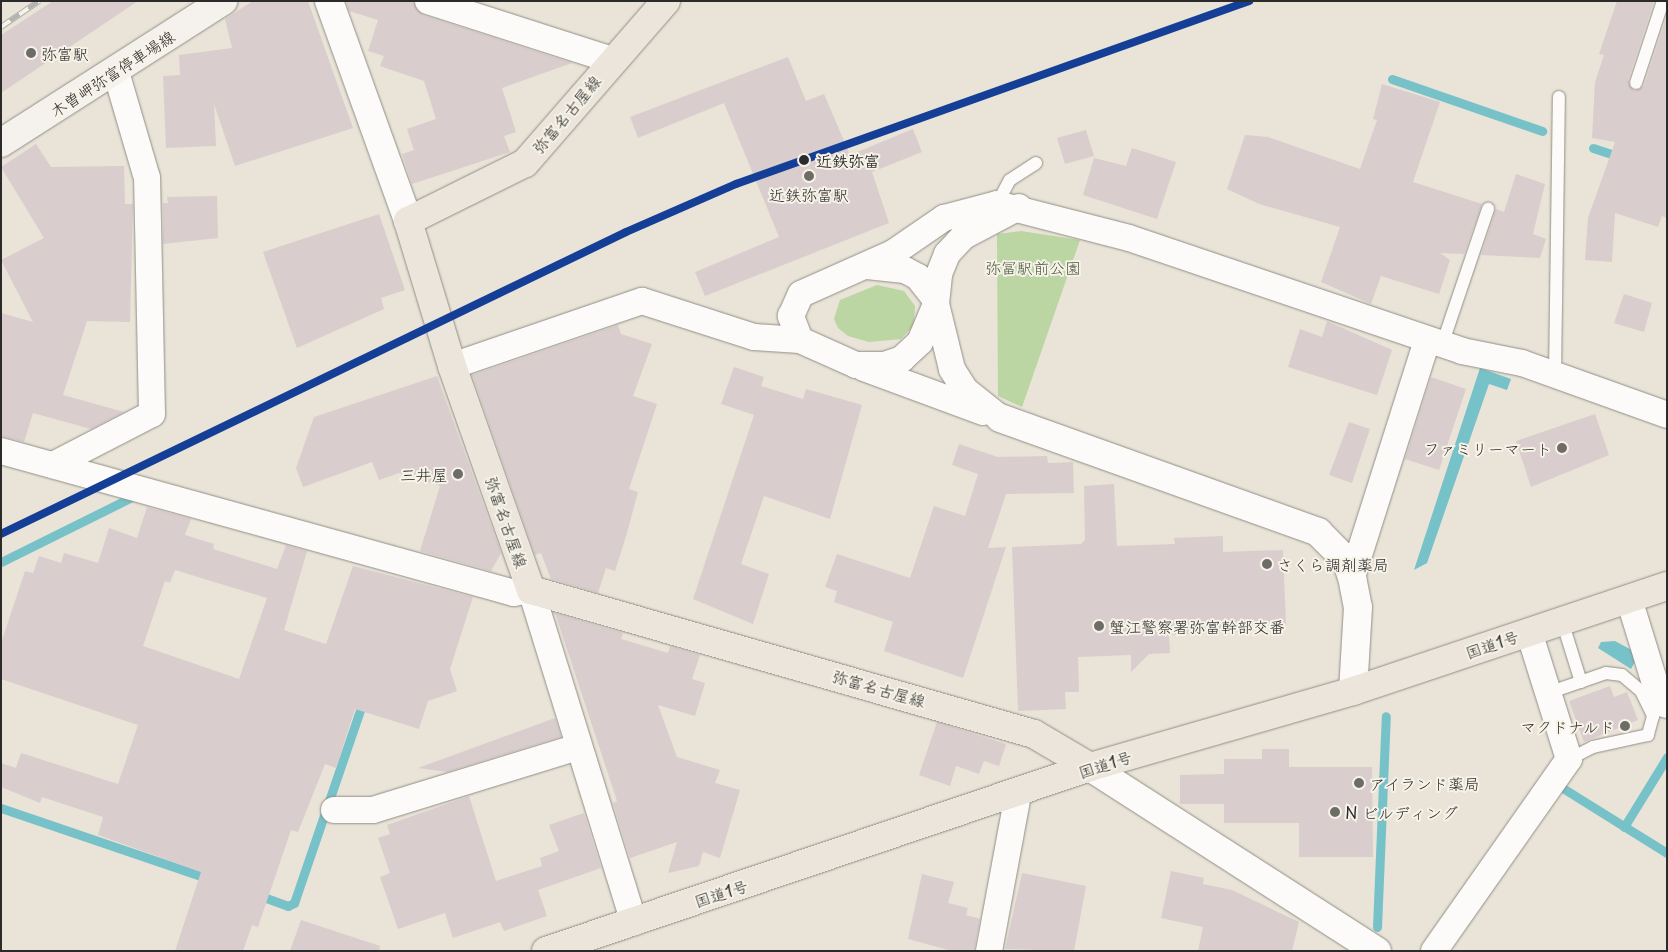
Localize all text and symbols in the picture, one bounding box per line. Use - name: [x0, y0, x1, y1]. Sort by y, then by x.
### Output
- street label: 木曽岬弥富停車場線: [46, 26, 178, 120]
- place label: 弥富駅: [41, 43, 89, 63]
- marker: 弥富駅: [25, 47, 37, 59]
- street label: 弥富名古屋線: [528, 71, 604, 157]
- place label: 近鉄弥富: [816, 150, 880, 170]
- marker: 近鉄弥富: [795, 151, 813, 169]
- marker: 近鉄弥富駅: [803, 170, 815, 182]
- place label: 近鉄弥富駅: [769, 184, 849, 204]
- park label: 弥冨駅前公園: [985, 257, 1081, 277]
- place label: ファミリーマート: [1424, 438, 1552, 458]
- marker: ファミリーマート: [1556, 442, 1568, 454]
- place label: 三井屋: [400, 464, 448, 484]
- marker: 三井屋: [452, 468, 464, 480]
- street label: 弥富名古屋線: [482, 473, 532, 571]
- place label: さくら調剤薬局: [1277, 554, 1389, 574]
- marker: さくら調剤薬局: [1261, 558, 1273, 570]
- place label: 蟹江警察署弥富幹部交番: [1109, 616, 1285, 636]
- marker: 蟹江警察署弥富幹部交番: [1093, 620, 1105, 632]
- street label: 国道1号: [1463, 626, 1521, 662]
- street label: 弥富名古屋線: [830, 666, 928, 710]
- place label: マクドナルド: [1519, 716, 1615, 736]
- marker: マクドナルド: [1619, 720, 1631, 732]
- street label: 国道1号: [1076, 746, 1134, 782]
- place label: アイランド薬局: [1369, 773, 1481, 793]
- marker: アイランド薬局: [1353, 777, 1365, 789]
- place label: N ビルディング: [1345, 802, 1459, 822]
- marker: N ビルディング: [1329, 806, 1341, 818]
- street label: 国道1号: [692, 875, 750, 911]

